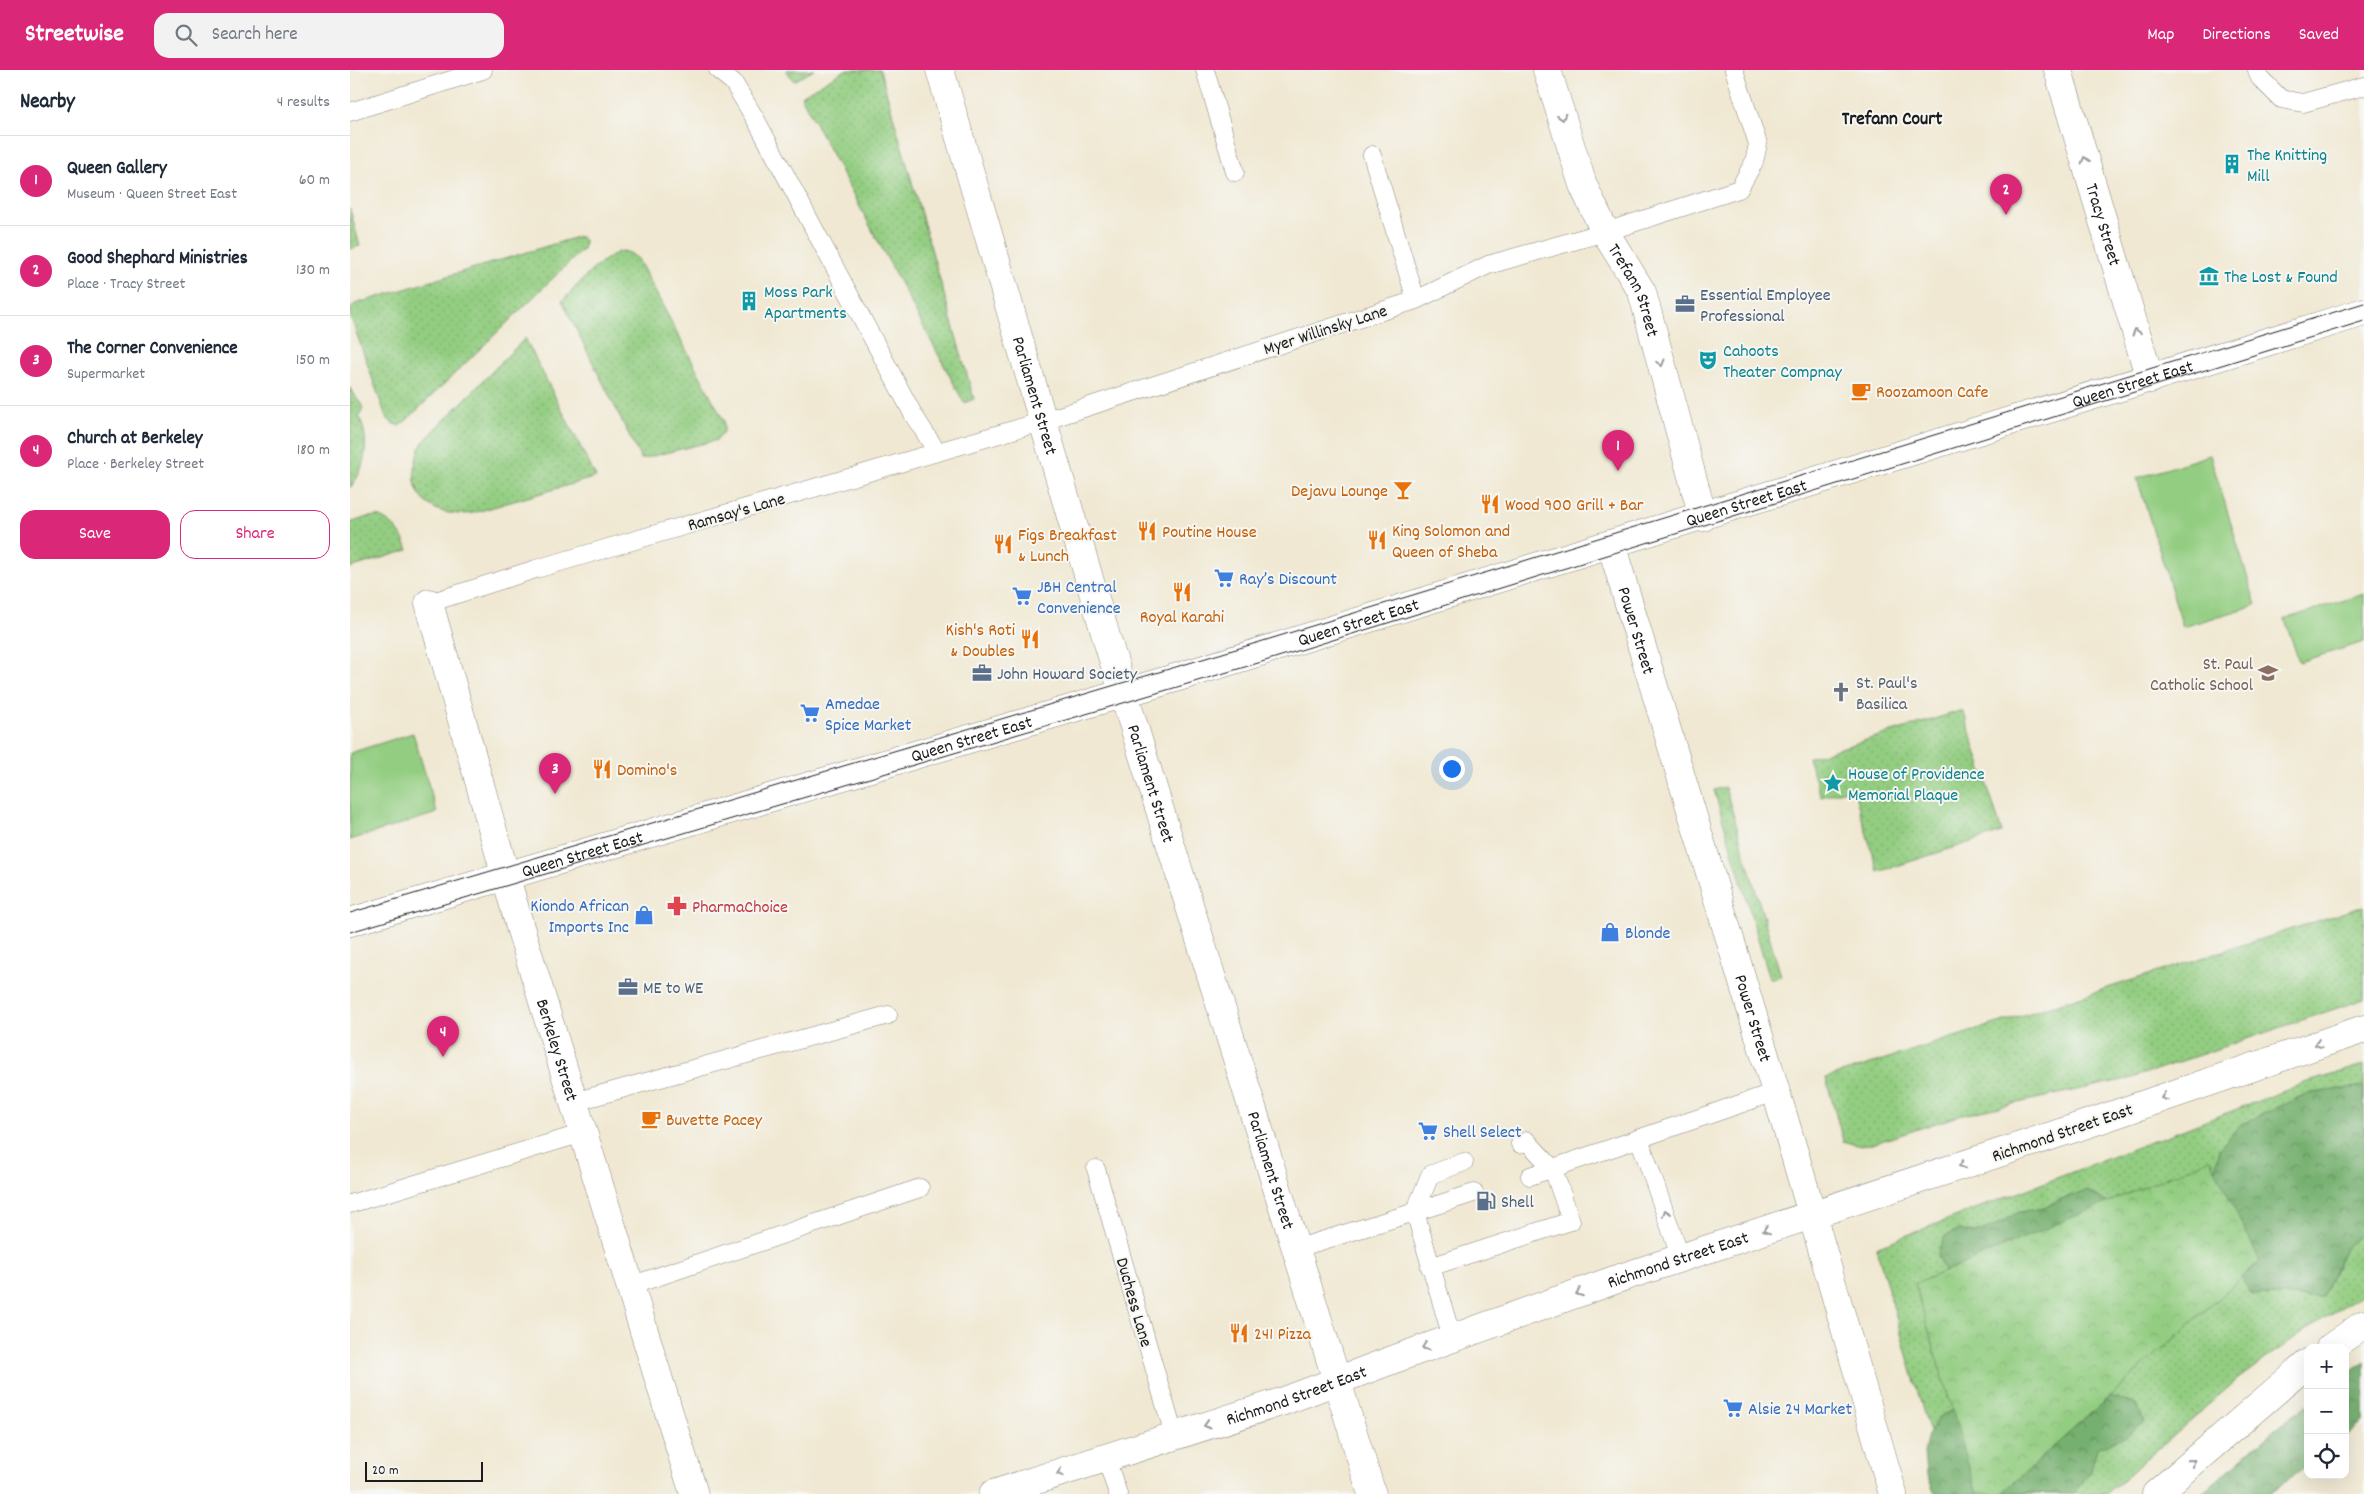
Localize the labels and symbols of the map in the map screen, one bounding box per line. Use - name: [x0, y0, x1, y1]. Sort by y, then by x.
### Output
- district label: Trefann Court: [1842, 107, 1942, 134]
- one-way arrow: [1556, 112, 1566, 120]
- place label: The Knitting Mill: [2247, 144, 2327, 190]
- building icon: The Knitting Mill: [2221, 153, 2243, 175]
- one-way arrow: [2080, 156, 2090, 164]
- pin: 2: [1990, 174, 2022, 215]
- street label: Tracy Street: [2077, 181, 2126, 270]
- street label: Trefann Street: [1600, 240, 1664, 340]
- museum icon: The Lost & Found: [2198, 265, 2220, 287]
- place label: The Lost & Found: [2224, 266, 2338, 291]
- place label: Moss Park Apartments: [764, 281, 847, 327]
- place label: Essential Employee Professional: [1700, 284, 1831, 330]
- building icon: Moss Park Apartments: [738, 290, 760, 312]
- office icon: Essential Employee Professional: [1674, 293, 1696, 315]
- street label: Myer Willinsky Lane: [1261, 300, 1391, 363]
- one-way arrow: [2131, 329, 2141, 337]
- street label: Parliament Street: [1004, 334, 1062, 459]
- place label: Cahoots Theater Compnay: [1723, 340, 1842, 386]
- theatre icon: Cahoots Theater Compnay: [1697, 349, 1719, 371]
- street label: Queen Street East: [2069, 355, 2197, 416]
- one-way arrow: [1655, 359, 1666, 367]
- cafe icon: Roozamoon Cafe: [1850, 380, 1872, 402]
- place label: Roozamoon Cafe: [1876, 381, 1989, 406]
- pin: 1: [1602, 430, 1634, 471]
- street label: Queen Street East: [1683, 474, 1811, 535]
- bar icon: Dejavu Lounge: [1392, 479, 1414, 501]
- place label: Dejavu Lounge: [1291, 480, 1388, 505]
- street label: Ramsay's Lane: [685, 488, 788, 539]
- restaurant icon: Wood 900 Grill + Bar: [1479, 493, 1501, 515]
- place label: Wood 900 Grill + Bar: [1505, 494, 1644, 519]
- restaurant icon: Poutine House: [1136, 520, 1158, 542]
- place label: King Solomon and Queen of Sheba: [1392, 520, 1510, 566]
- place label: Poutine House: [1162, 521, 1257, 546]
- place label: Figs Breakfast & Lunch: [1018, 524, 1117, 570]
- restaurant icon: King Solomon and Queen of Sheba: [1366, 529, 1388, 551]
- restaurant icon: Figs Breakfast & Lunch: [992, 533, 1014, 555]
- supermarket icon: Ray’s Discount: [1213, 567, 1235, 589]
- place label: Ray’s Discount: [1239, 568, 1337, 593]
- place label: JBH Central Convenience: [1037, 576, 1121, 622]
- restaurant icon: Royal Karahi: [1171, 581, 1193, 603]
- street label: Power Street: [1610, 584, 1660, 678]
- supermarket icon: JBH Central Convenience: [1011, 585, 1033, 607]
- street label: Queen Street East: [1295, 594, 1423, 654]
- place label: Royal Karahi: [1140, 606, 1224, 631]
- place label: Kish's Roti & Doubles: [946, 619, 1015, 665]
- restaurant icon: Kish's Roti & Doubles: [1019, 628, 1041, 650]
- place label: St. Paul Catholic School: [2150, 653, 2254, 699]
- office icon: John Howard Society: [971, 662, 993, 684]
- school or university icon: St. Paul Catholic School: [2257, 662, 2279, 684]
- place label: John Howard Society: [997, 663, 1138, 688]
- place label: St. Paul's Basilica: [1856, 672, 1917, 718]
- church icon: St. Paul's Basilica: [1830, 681, 1852, 703]
- place label: Amedae Spice Market: [825, 693, 912, 739]
- supermarket icon: Amedae Spice Market: [799, 702, 821, 724]
- street label: Queen Street East: [908, 711, 1036, 770]
- street label: Parliament Street: [1119, 722, 1179, 847]
- pin: 3: [539, 753, 571, 794]
- your location: [1439, 756, 1465, 782]
- restaurant icon: Domino's: [591, 758, 613, 780]
- place label: Domino's: [617, 759, 677, 784]
- place label: House of Providence Memorial Plaque: [1848, 763, 1985, 809]
- place icon: House of Providence Memorial Plaque: [1822, 772, 1844, 794]
- street label: Queen Street East: [519, 826, 647, 886]
- place label: Kiondo African Imports Inc: [530, 895, 629, 941]
- pharmacy icon: PharmaChoice: [666, 895, 688, 917]
- place label: PharmaChoice: [692, 896, 788, 921]
- shop icon: Kiondo African Imports Inc: [633, 904, 655, 926]
- shop icon: Blonde: [1599, 921, 1621, 943]
- place label: Blonde: [1625, 922, 1671, 947]
- street label: Power Street: [1726, 972, 1776, 1066]
- office icon: ME to WE: [617, 976, 639, 998]
- place label: ME to WE: [643, 977, 703, 1002]
- street label: Berkeley Street: [528, 996, 583, 1105]
- pin: 4: [427, 1016, 459, 1057]
- one-way arrow: [2314, 1039, 2323, 1049]
- one-way arrow: [2160, 1091, 2169, 1101]
- street label: Richmond Street East: [1989, 1098, 2137, 1170]
- cafe icon: Buvette Pacey: [640, 1108, 662, 1130]
- place label: Buvette Pacey: [666, 1109, 763, 1134]
- street label: Parliament Street: [1239, 1109, 1299, 1233]
- supermarket icon: Shell Select: [1417, 1120, 1439, 1142]
- place label: Shell Select: [1443, 1121, 1522, 1146]
- one-way arrow: [1958, 1160, 1967, 1170]
- fuel station icon: Shell: [1475, 1190, 1497, 1212]
- place label: Shell: [1501, 1191, 1534, 1216]
- one-way arrow: [1661, 1209, 1671, 1217]
- one-way arrow: [1762, 1225, 1771, 1235]
- street label: Richmond Street East: [1604, 1226, 1753, 1297]
- street label: Duchess Lane: [1108, 1255, 1157, 1350]
- one-way arrow: [1575, 1287, 1583, 1297]
- restaurant icon: 241 Pizza: [1228, 1322, 1250, 1344]
- place label: 241 Pizza: [1254, 1323, 1312, 1348]
- one-way arrow: [1422, 1342, 1430, 1352]
- street label: Richmond Street East: [1223, 1361, 1371, 1434]
- supermarket icon: Alsie 24 Market: [1722, 1397, 1744, 1419]
- place label: Alsie 24 Market: [1748, 1398, 1852, 1423]
- one-way arrow: [1204, 1420, 1212, 1430]
- scale bar: [365, 1459, 482, 1482]
- one-way arrow: [2187, 1459, 2196, 1468]
- one-way arrow: [1056, 1467, 1065, 1477]

